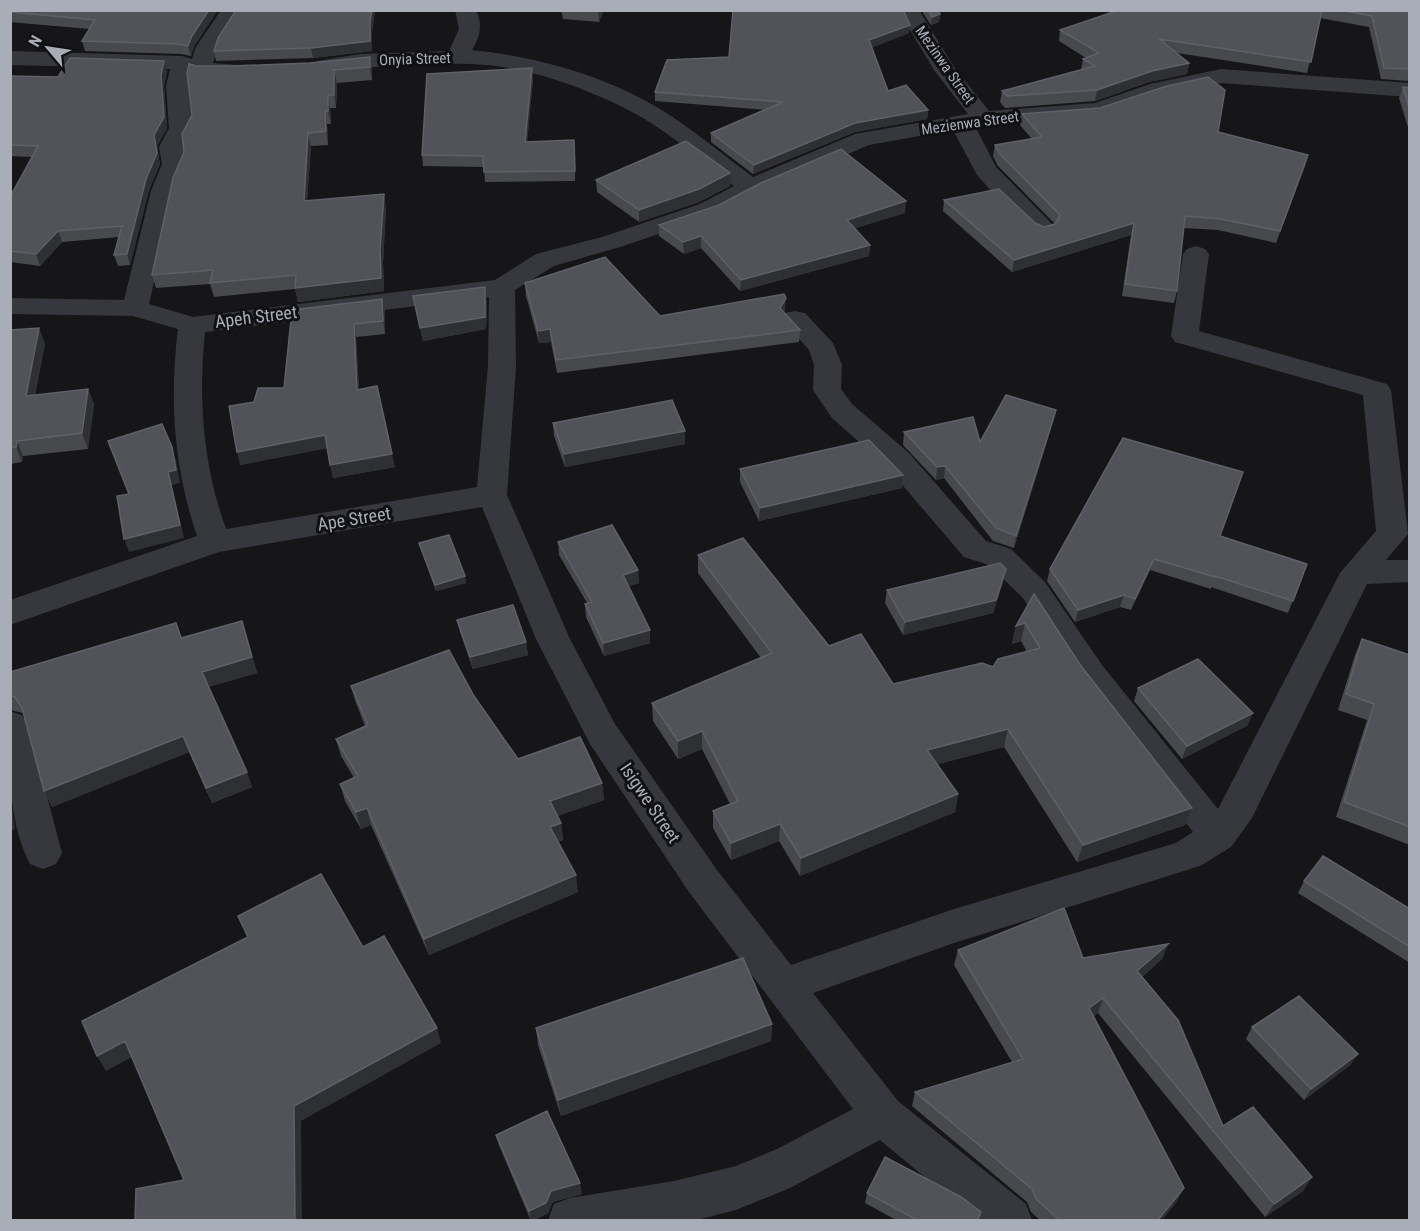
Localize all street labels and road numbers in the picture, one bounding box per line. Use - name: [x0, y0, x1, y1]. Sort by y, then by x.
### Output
- street label: Mezinwa Street: [911, 22, 979, 108]
- street label: Onyia Street: [379, 49, 451, 69]
- street label: Mezienwa Street: [920, 107, 1020, 139]
- street label: Apeh Street: [214, 301, 298, 332]
- street label: Ape Street: [316, 502, 392, 535]
- street label: Isigwe Street: [616, 759, 685, 847]

